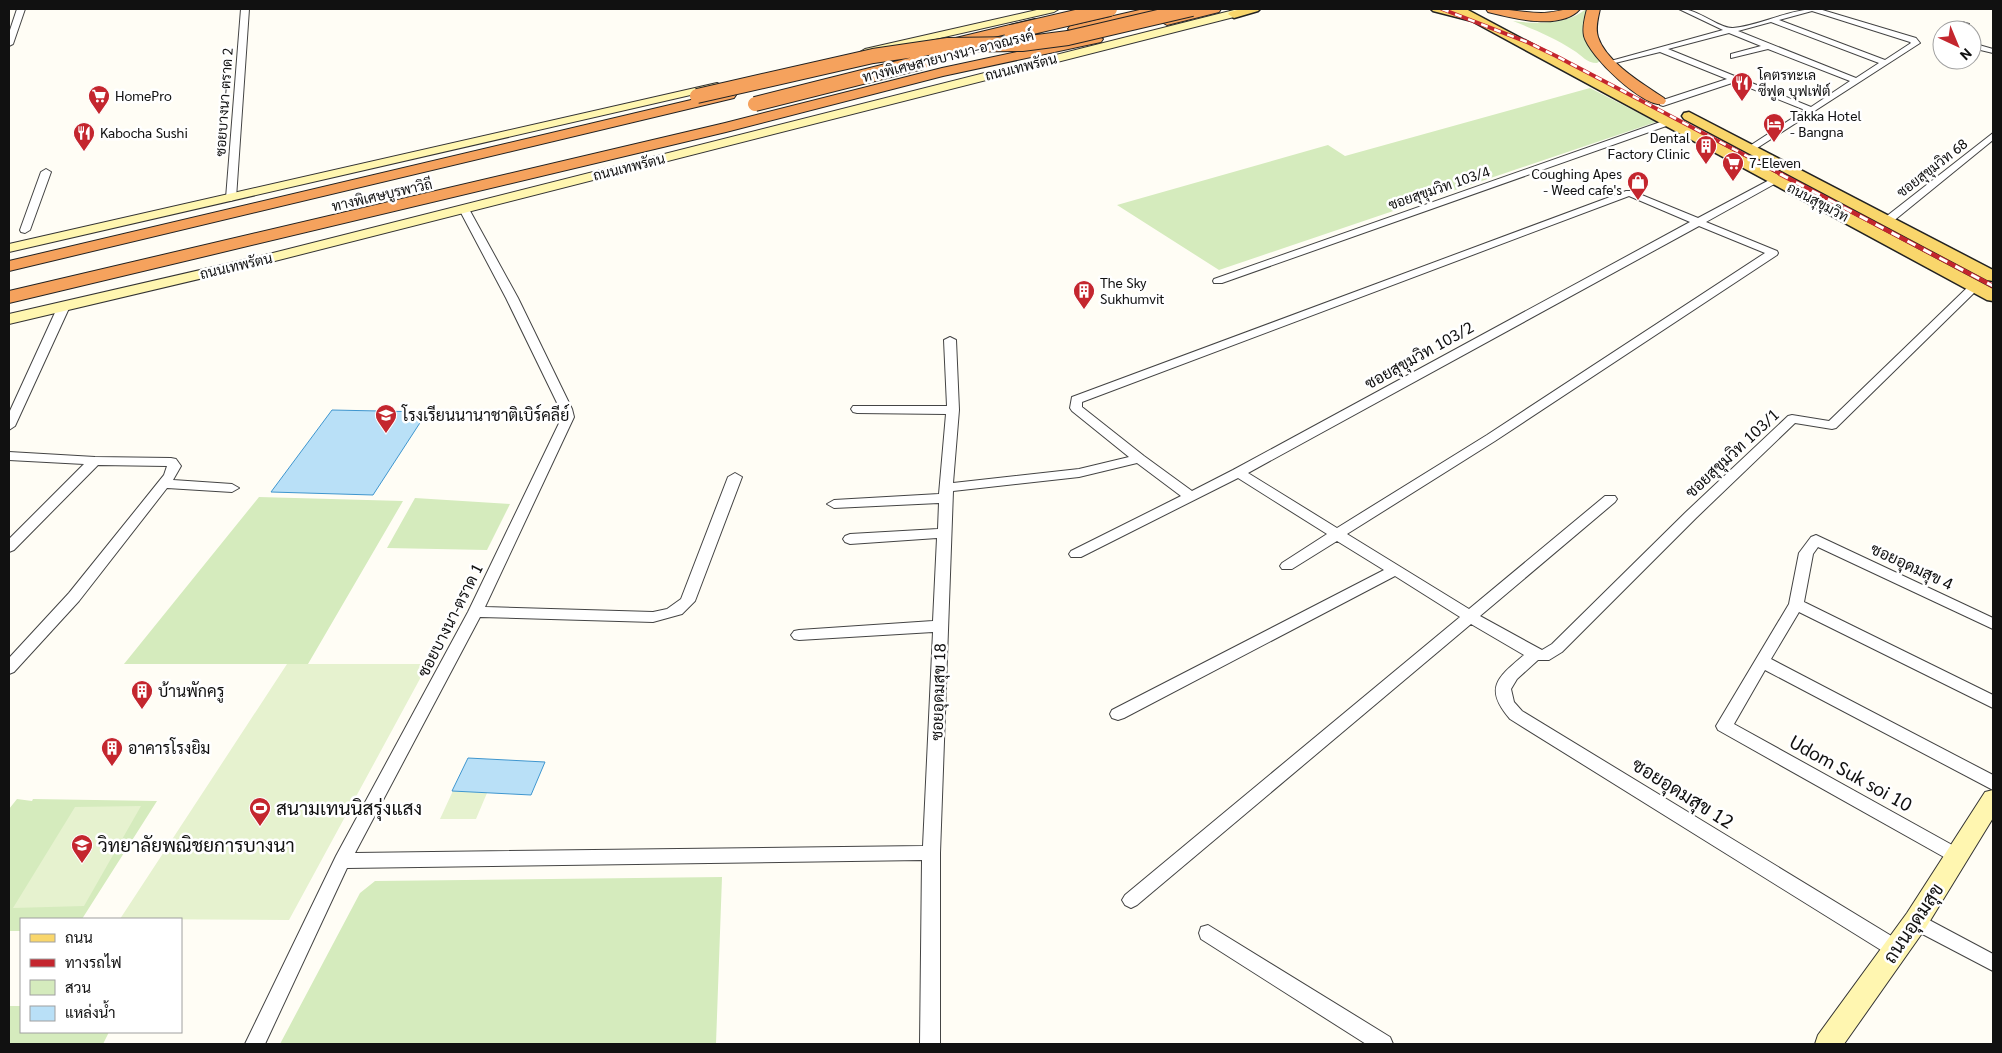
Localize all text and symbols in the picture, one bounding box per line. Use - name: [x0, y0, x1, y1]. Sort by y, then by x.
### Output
- north arrow: [1932, 20, 1982, 70]
- street label: ทางพิเศษสายบางนา-อาจณรงค์: [860, 25, 1035, 85]
- text: N: [1957, 45, 1977, 65]
- street label: ซอยบางนา-ตราด 2: [210, 47, 236, 157]
- street label: ถนนเทพรัตน: [983, 48, 1059, 84]
- place label: โคตรทะเล ซีฟูด บุฟเฟ่ต์: [1757, 65, 1830, 101]
- restaurant icon: โคตรทะเล ซีฟูด บุฟเฟ่ต์: [1730, 71, 1754, 102]
- supermarket icon: HomePro: [87, 84, 111, 115]
- place label: HomePro: [115, 86, 172, 104]
- place label: Takka Hotel - Bangna: [1790, 106, 1861, 140]
- hotel icon: Takka Hotel - Bangna: [1762, 112, 1786, 143]
- restaurant icon: Kabocha Sushi: [72, 121, 96, 152]
- place label: Kabocha Sushi: [100, 123, 188, 141]
- place label: Dental Factory Clinic: [1608, 128, 1690, 162]
- building icon: Dental Factory Clinic: [1694, 134, 1718, 165]
- street label: ซอยสุขุมวิท 68: [1892, 134, 1972, 202]
- street label: ถนนเทพรัตน: [591, 148, 667, 184]
- supermarket icon: 7-Eleven: [1721, 151, 1745, 182]
- place label: 7-Eleven: [1749, 153, 1801, 171]
- street label: ซอยสุขุมวิท 103/4: [1386, 161, 1493, 215]
- place label: Coughing Apes - Weed cafe's: [1531, 164, 1622, 198]
- shop icon: Coughing Apes - Weed cafe's: [1626, 170, 1650, 201]
- street label: ทางพิเศษบูรพาวิถี: [330, 174, 434, 216]
- street label: ถนนสุขุมวิท: [1784, 177, 1852, 227]
- street label: ถนนเทพรัตน: [198, 248, 274, 282]
- place label: The Sky Sukhumvit: [1100, 273, 1165, 307]
- building icon: The Sky Sukhumvit: [1072, 279, 1096, 310]
- street label: ซอยสุขุมวิท 103/2: [1361, 316, 1478, 395]
- school or university icon: โรงเรียนนานาชาติเบิร์คลีย์: [374, 403, 398, 434]
- place label: โรงเรียนนานาชาติเบิร์คลีย์: [401, 403, 569, 425]
- street label: ซอยสุขุมวิท 103/1: [1680, 404, 1785, 503]
- street label: ซอยอุดมสุข 4: [1867, 537, 1957, 596]
- street label: ซอยบางนา-ตราด 1: [412, 560, 487, 680]
- street label: ซอยอุดมสุข 18: [925, 643, 952, 741]
- building icon: บ้านพักครู: [130, 679, 154, 710]
- place label: บ้านพักครู: [158, 680, 225, 703]
- street label: Udom Suk soi 10: [1786, 728, 1917, 816]
- building icon: อาคารโรงยิม: [100, 736, 124, 767]
- place label: อาคารโรงยิม: [128, 737, 210, 758]
- street label: ซอยอุดมสุข 12: [1627, 751, 1739, 835]
- place label: สนามเทนนิสรุ่งแสง: [276, 795, 422, 821]
- sports icon: สนามเทนนิสรุ่งแสง: [248, 796, 272, 827]
- place label: วิทยาลัยพณิชยการบางนา: [98, 832, 295, 856]
- school or university icon: วิทยาลัยพณิชยการบางนา: [70, 833, 94, 864]
- street label: ถนนอุดมสุข: [1877, 878, 1949, 968]
- legend: [20, 918, 182, 1033]
- text: ถนน: [65, 927, 93, 946]
- text: ทางรถไฟ: [65, 952, 122, 971]
- text: สวน: [65, 977, 91, 996]
- text: แหล่งน้ำ: [65, 1000, 116, 1021]

